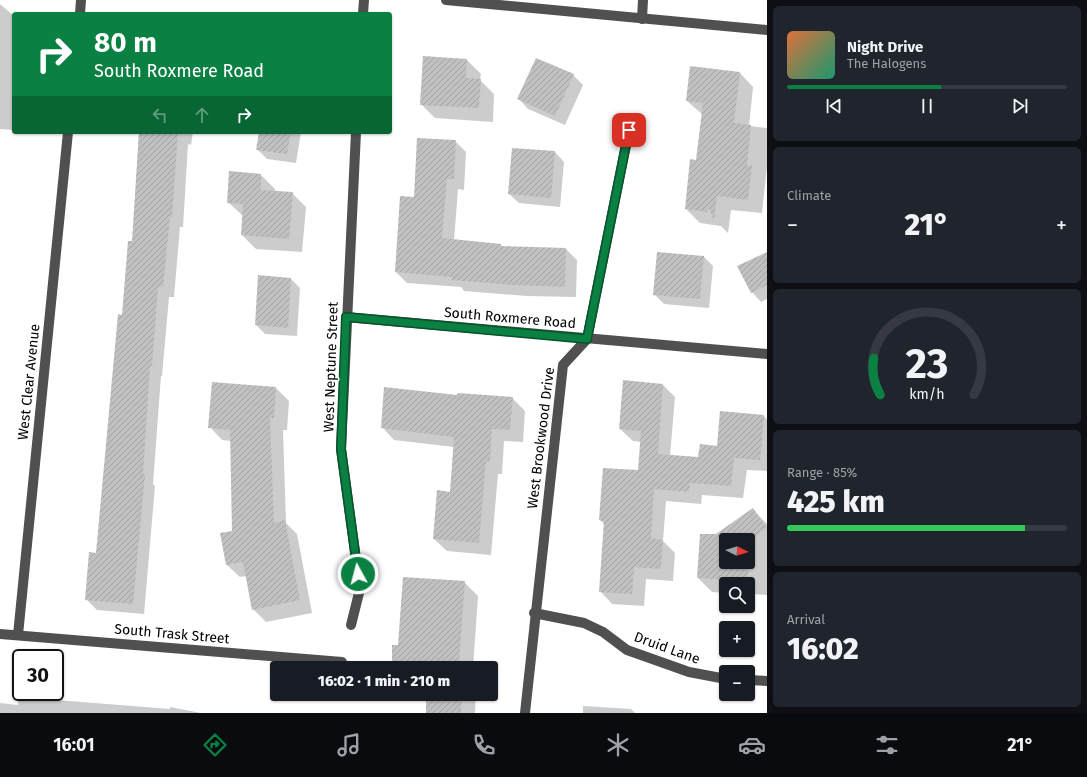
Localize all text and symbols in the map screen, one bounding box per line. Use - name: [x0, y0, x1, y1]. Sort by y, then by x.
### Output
- text: 80 m: [94, 26, 157, 59]
- icon: right: [28, 28, 80, 80]
- text: Night Drive: [847, 38, 923, 56]
- text: The Halogens: [847, 56, 926, 71]
- text: South Roxmere Road: [94, 60, 264, 82]
- icon: previous: [823, 95, 845, 117]
- icon: pause: [916, 95, 938, 117]
- icon: next: [1009, 95, 1031, 117]
- icon: left: [149, 104, 171, 126]
- icon: ahead: [191, 104, 213, 126]
- icon: right: [233, 104, 255, 126]
- pin: [612, 113, 646, 147]
- icon: arrive: [618, 119, 640, 141]
- text: Climate: [787, 188, 831, 203]
- text: 21°: [905, 207, 949, 243]
- text: −: [787, 212, 798, 239]
- text: +: [1056, 212, 1067, 239]
- street label: West Neptune Street: [320, 301, 342, 433]
- street label: South Roxmere Road: [443, 304, 577, 332]
- street label: West Clear Avenue: [14, 323, 44, 441]
- text: 23: [906, 338, 948, 388]
- street label: West Brookwood Drive: [524, 366, 558, 510]
- text: km/h: [909, 385, 945, 402]
- text: Range · 85%: [787, 465, 857, 480]
- text: 425 km: [787, 484, 885, 520]
- north arrow: [719, 533, 755, 569]
- map controls: [719, 533, 755, 701]
- position arrow: [337, 553, 379, 595]
- button: search: [719, 577, 755, 613]
- text: Arrival: [787, 612, 825, 627]
- street label: South Trask Street: [114, 620, 231, 648]
- button: +: [719, 621, 755, 657]
- street label: Druid Lane: [632, 628, 702, 668]
- text: 16:02: [787, 631, 859, 667]
- speed limit sign: 30: [12, 649, 64, 701]
- button: −: [719, 665, 755, 701]
- text: 16:02 · 1 min · 210 m: [318, 672, 450, 690]
- icon: directions: [201, 731, 229, 759]
- icon: music: [335, 731, 363, 759]
- icon: phone: [470, 731, 498, 759]
- icon: climate: [604, 731, 632, 759]
- icon: car: [738, 731, 766, 759]
- icon: filters: [873, 731, 901, 759]
- text: 16:01: [53, 734, 95, 756]
- text: 21°: [1007, 734, 1034, 756]

